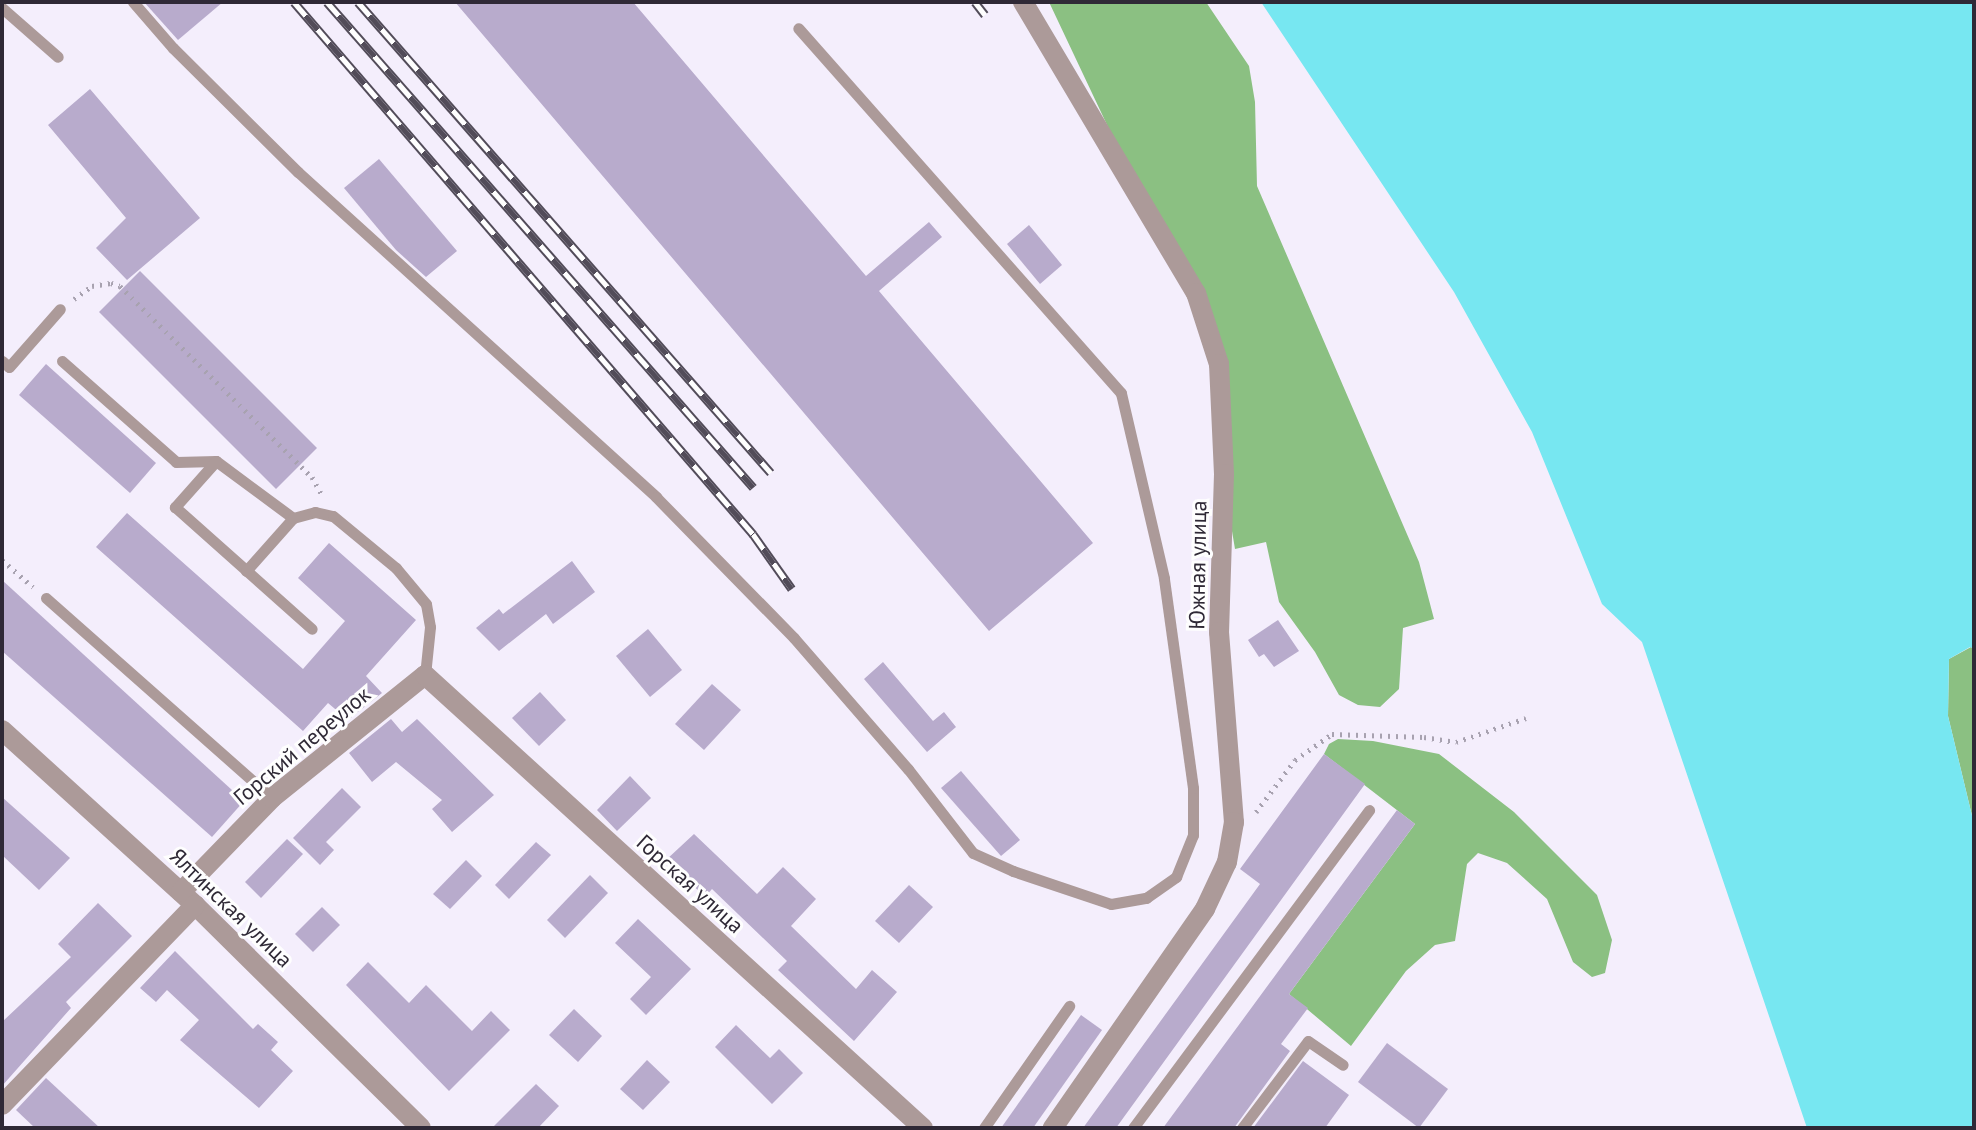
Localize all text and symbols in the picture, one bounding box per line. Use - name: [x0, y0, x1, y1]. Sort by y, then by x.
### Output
- street label: Южная улица: [1184, 500, 1212, 630]
- street label: Горский переулок: [228, 681, 376, 811]
- street label: Горская улица: [631, 829, 749, 939]
- street label: Ялтинская улица: [164, 843, 298, 973]

